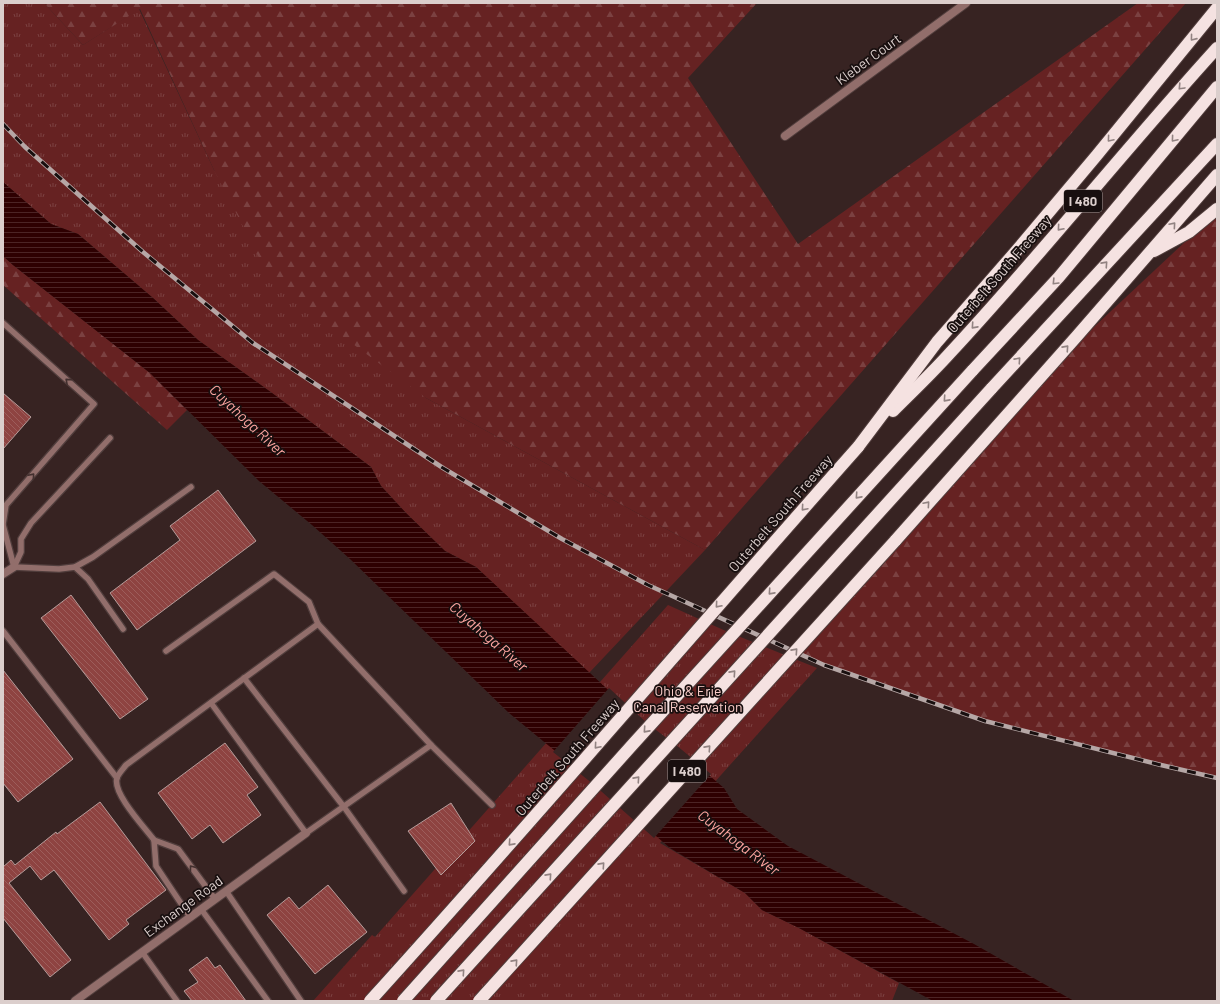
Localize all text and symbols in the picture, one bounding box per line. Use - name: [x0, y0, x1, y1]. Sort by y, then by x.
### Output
- street label: Kleber Court: [832, 30, 904, 88]
- one-way arrow: [1190, 34, 1197, 41]
- one-way arrow: [1178, 82, 1186, 90]
- one-way arrow: [1108, 134, 1115, 142]
- one-way arrow: [1172, 134, 1179, 142]
- road number: I 480: [1064, 190, 1102, 212]
- street label: Outerbelt South Freeway: [944, 212, 1055, 336]
- one-way arrow: [1168, 222, 1176, 230]
- one-way arrow: [1057, 224, 1064, 231]
- one-way arrow: [1101, 261, 1108, 269]
- one-way arrow: [1052, 277, 1060, 285]
- one-way arrow: [971, 321, 979, 329]
- one-way arrow: [1061, 345, 1069, 353]
- one-way arrow: [1013, 357, 1020, 365]
- one-way arrow: [65, 378, 73, 386]
- water label: Cuyahoga River: [206, 380, 290, 460]
- one-way arrow: [943, 395, 950, 402]
- street label: Outerbelt South Freeway: [725, 451, 836, 575]
- one-way arrow: [27, 473, 34, 481]
- one-way arrow: [856, 491, 863, 499]
- one-way arrow: [923, 501, 930, 509]
- one-way arrow: [802, 503, 809, 510]
- one-way arrow: [768, 587, 776, 595]
- water label: Cuyahoga River: [446, 597, 532, 675]
- one-way arrow: [716, 600, 723, 608]
- one-way arrow: [790, 649, 797, 656]
- one-way arrow: [729, 670, 736, 678]
- park label: Ohio & Erie Canal Reservation: [633, 682, 743, 715]
- street label: Outerbelt South Freeway: [512, 695, 623, 819]
- one-way arrow: [644, 725, 651, 733]
- one-way arrow: [594, 741, 602, 749]
- one-way arrow: [703, 745, 710, 753]
- road number: I 480: [668, 760, 706, 782]
- one-way arrow: [632, 777, 639, 784]
- water label: Cuyahoga River: [695, 805, 784, 879]
- one-way arrow: [509, 839, 516, 846]
- one-way arrow: [597, 862, 604, 870]
- one-way arrow: [190, 865, 197, 872]
- street label: Exchange Road: [140, 872, 226, 940]
- one-way arrow: [545, 873, 552, 881]
- one-way arrow: [510, 959, 517, 966]
- one-way arrow: [457, 969, 465, 977]

